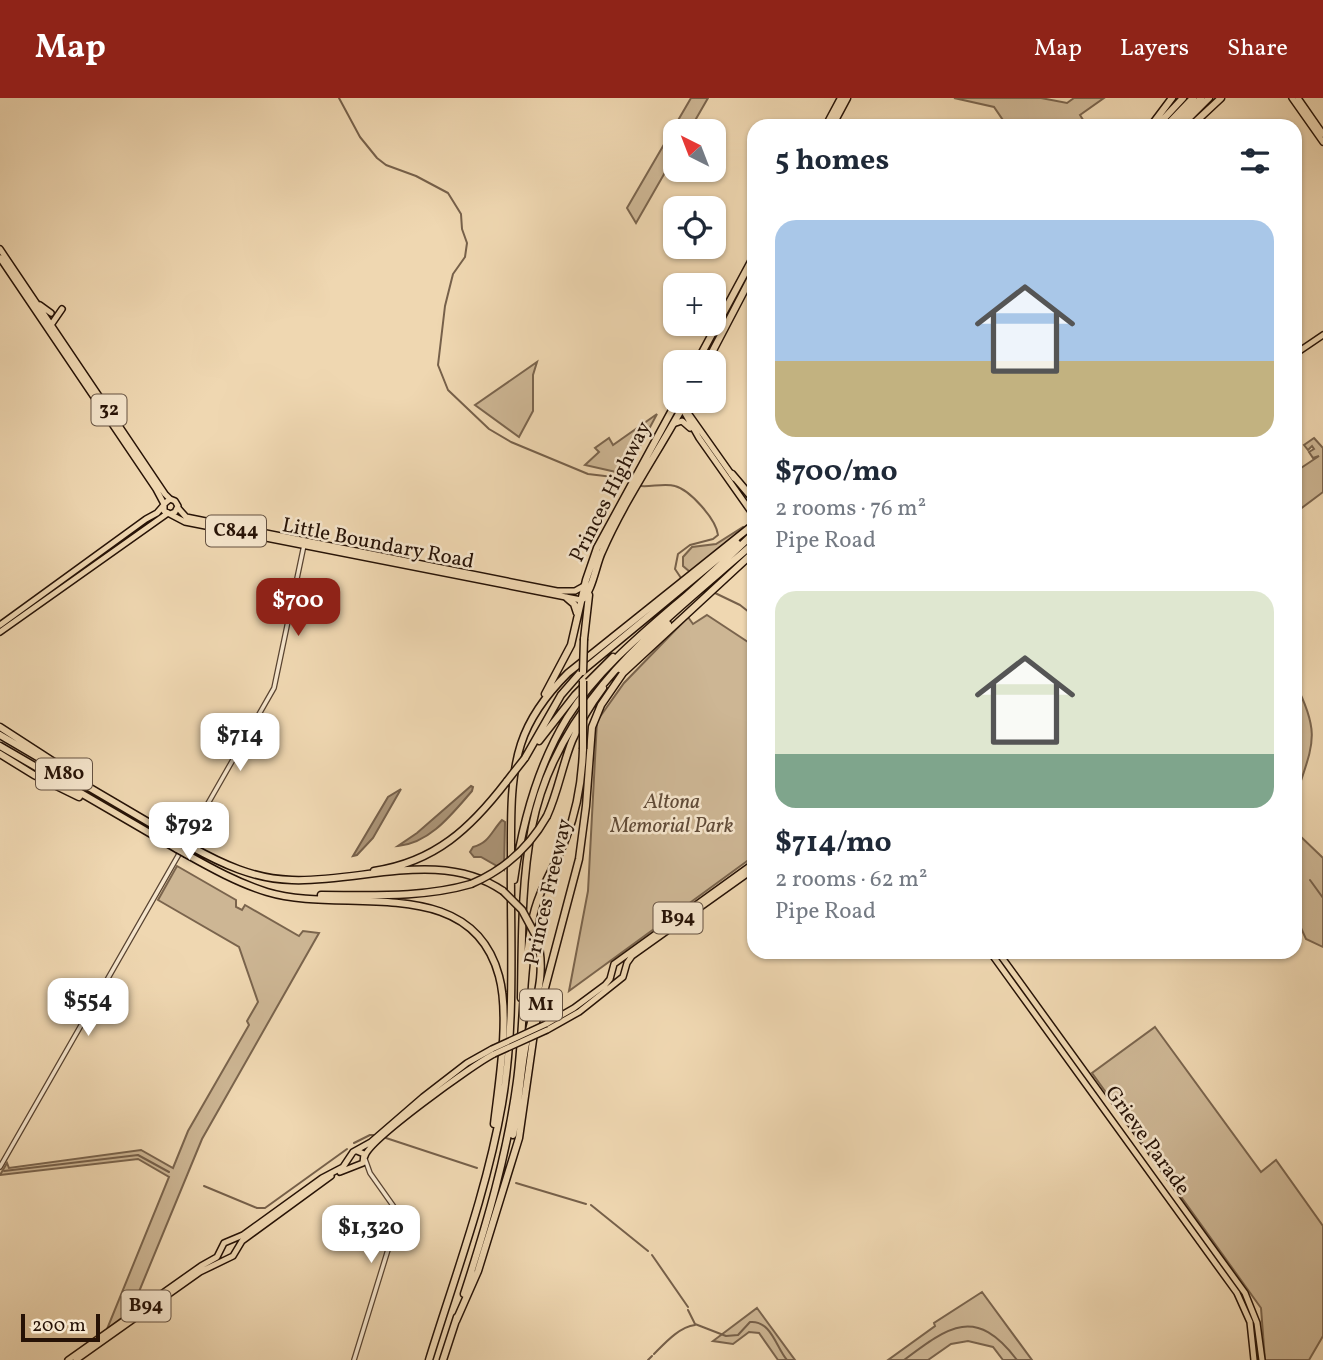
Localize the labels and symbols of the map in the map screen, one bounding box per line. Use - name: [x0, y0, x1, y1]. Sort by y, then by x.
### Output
- north arrow: [663, 119, 726, 182]
- road number: 32: [92, 394, 126, 426]
- street label: Princes Highway: [563, 416, 659, 567]
- street label: Little Boundary Road: [279, 511, 477, 577]
- road number: C844: [206, 516, 266, 546]
- pin: $700: [257, 578, 339, 638]
- pin: $714: [199, 714, 281, 773]
- road number: M80: [36, 758, 92, 790]
- park label: Altona Memorial Park: [610, 788, 734, 841]
- pin: $792: [148, 802, 230, 862]
- street label: Princes Freeway: [518, 815, 580, 968]
- road number: B94: [654, 902, 702, 933]
- pin: $554: [47, 978, 129, 1038]
- road number: M1: [520, 990, 562, 1021]
- street label: Grieve Parade: [1097, 1080, 1197, 1202]
- pin: $1,320: [314, 1206, 428, 1265]
- road number: B94: [122, 1290, 170, 1322]
- scale bar: [21, 1311, 100, 1343]

